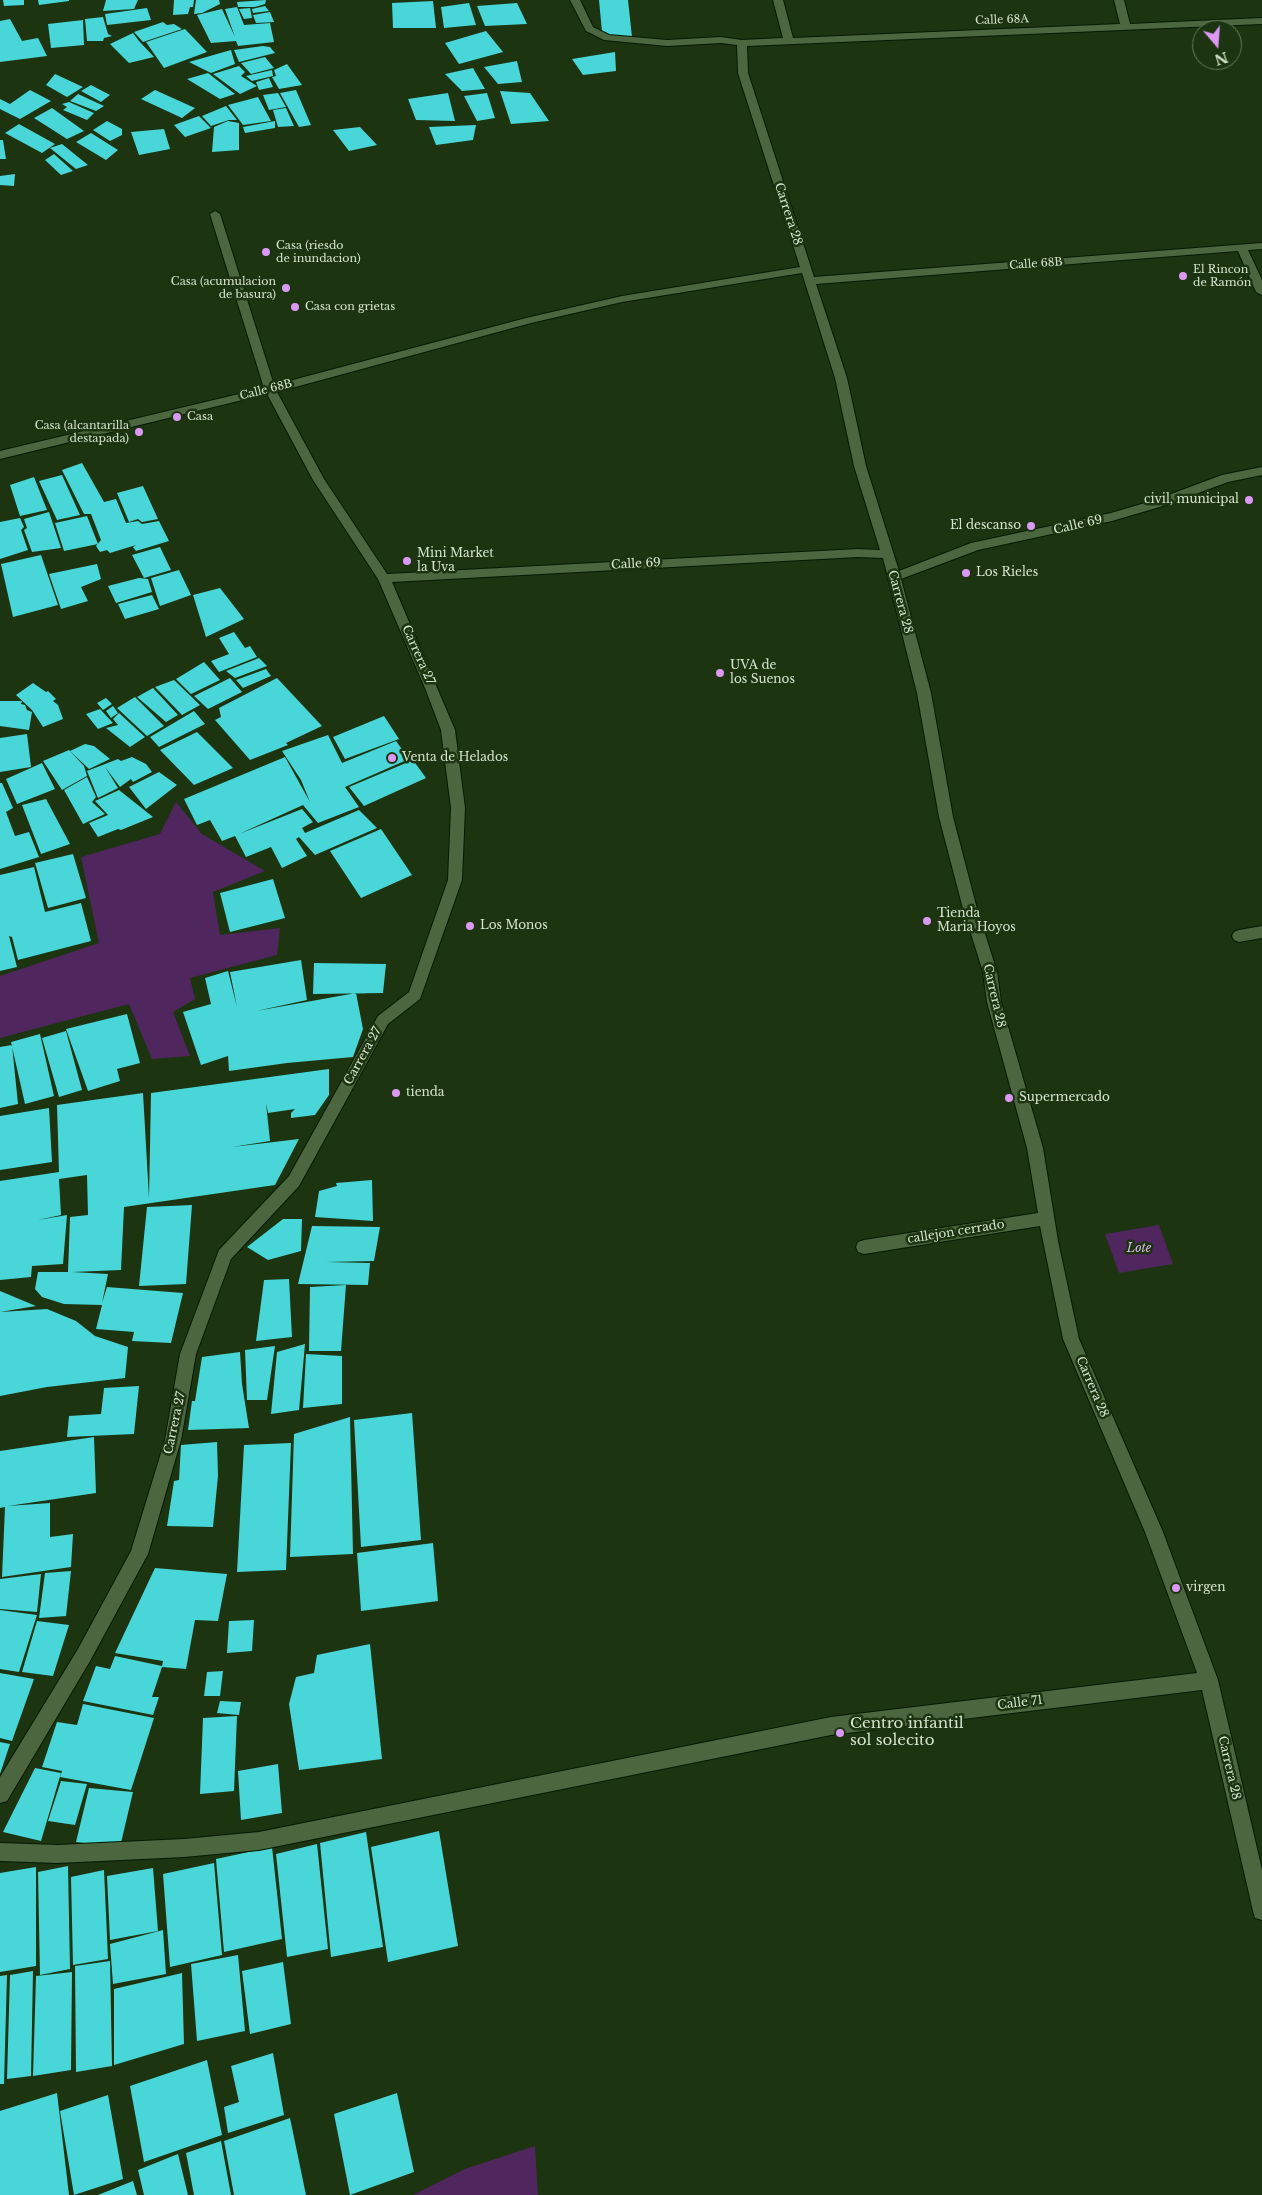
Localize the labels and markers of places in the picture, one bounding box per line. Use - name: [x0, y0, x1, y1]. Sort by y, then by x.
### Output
- place label: Casa (riesdo de inundacion): [276, 239, 361, 265]
- marker: Casa (riesdo de inundacion): [260, 246, 272, 258]
- place label: El Rincon de Ramón: [1193, 263, 1251, 289]
- marker: El Rincon de Ramón: [1177, 270, 1189, 282]
- place label: Casa (acumulacion de basura): [171, 275, 276, 301]
- marker: Casa (acumulacion de basura): [280, 282, 292, 294]
- place label: Casa con grietas: [305, 300, 395, 314]
- marker: Casa con grietas: [289, 301, 301, 313]
- place label: Casa: [187, 410, 213, 424]
- marker: Casa: [171, 411, 183, 423]
- place label: Casa (alcantarilla destapada): [35, 419, 129, 445]
- marker: Casa (alcantarilla destapada): [133, 426, 145, 438]
- place label: civil, municipal: [1144, 493, 1239, 507]
- marker: civil, municipal: [1243, 494, 1255, 506]
- place label: El descanso: [950, 519, 1021, 533]
- marker: El descanso: [1025, 520, 1037, 532]
- place label: Mini Market la Uva: [417, 547, 494, 575]
- marker: Mini Market la Uva: [401, 555, 413, 567]
- place label: Los Rieles: [976, 566, 1038, 580]
- marker: Los Rieles: [960, 567, 972, 579]
- place label: UVA de los Suenos: [730, 659, 795, 687]
- marker: UVA de los Suenos: [714, 667, 726, 679]
- place label: Venta de Helados: [402, 751, 508, 765]
- marker: Venta de Helados: [386, 752, 398, 764]
- place label: Tienda Maria Hoyos: [937, 907, 1016, 935]
- marker: Tienda Maria Hoyos: [921, 915, 933, 927]
- place label: Los Monos: [480, 919, 548, 933]
- marker: Los Monos: [464, 920, 476, 932]
- place label: tienda: [406, 1086, 445, 1100]
- marker: tienda: [390, 1087, 402, 1099]
- place label: Supermercado: [1019, 1091, 1110, 1105]
- marker: Supermercado: [1003, 1092, 1015, 1104]
- place label: virgen: [1186, 1581, 1225, 1595]
- marker: virgen: [1170, 1582, 1182, 1594]
- place label: Centro infantil sol solecito: [850, 1715, 964, 1750]
- marker: Centro infantil sol solecito: [834, 1727, 846, 1739]

